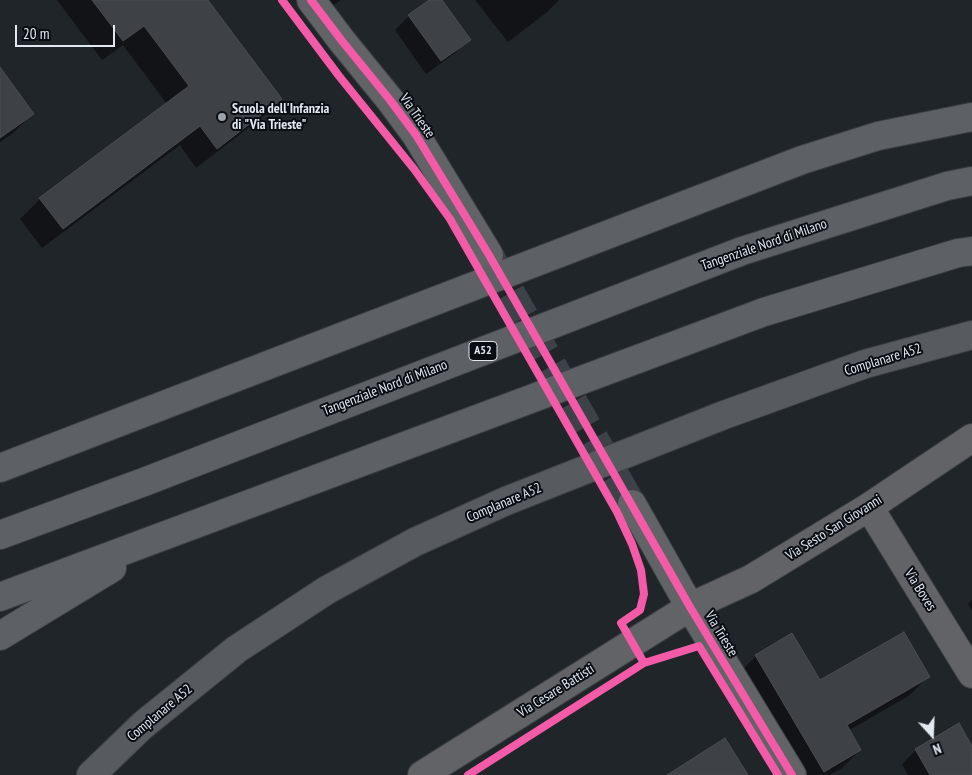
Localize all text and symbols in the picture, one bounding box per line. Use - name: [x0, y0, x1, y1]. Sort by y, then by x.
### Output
- scale bar: [18, 15, 118, 47]
- text: 20 m: [23, 24, 49, 43]
- street label: Via Trieste: [396, 91, 438, 141]
- place label: Scuola dell'Infanzia di "Via Trieste": [232, 101, 329, 134]
- marker: Scuola dell'Infanzia di "Via Trieste": [216, 111, 228, 123]
- street label: Tangenziale Nord di Milano: [699, 216, 829, 274]
- street label: Complanare A52: [842, 340, 924, 380]
- road number: A52: [469, 342, 497, 361]
- street label: Tangenziale Nord di Milano: [320, 357, 450, 419]
- street label: Complanare A52: [464, 480, 544, 526]
- street label: Via Sesto San Giovanni: [783, 492, 885, 564]
- street label: Via Boves: [901, 566, 939, 614]
- street label: Via Trieste: [701, 608, 741, 660]
- street label: Via Cesare Battisti: [515, 661, 597, 721]
- street label: Complanare A52: [124, 681, 196, 745]
- north arrow: [907, 710, 957, 760]
- text: N: [930, 739, 944, 759]

